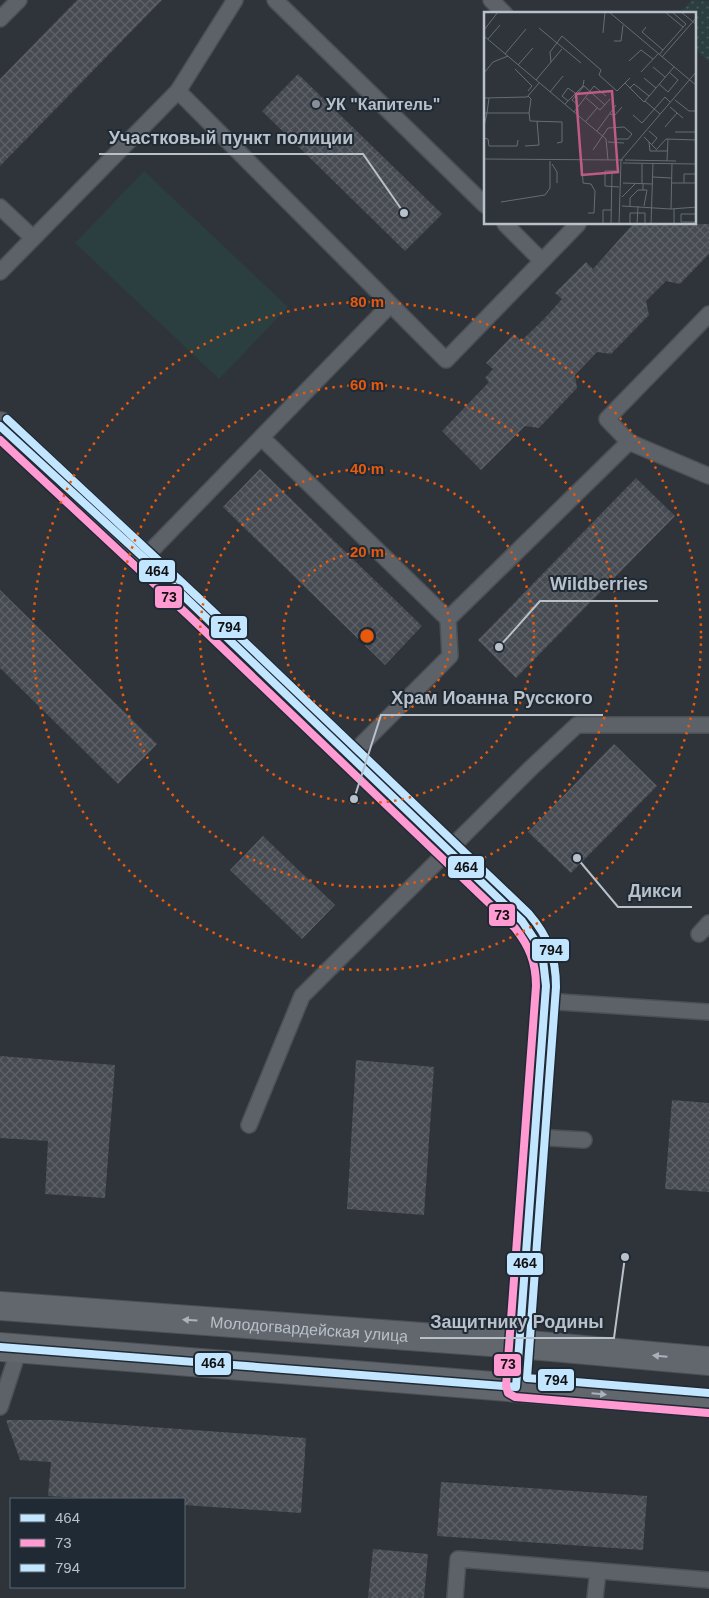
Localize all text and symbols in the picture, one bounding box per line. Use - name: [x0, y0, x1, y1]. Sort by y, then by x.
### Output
- inset map: [484, 12, 696, 225]
- place label: УК "Капитель": [326, 96, 440, 113]
- marker: УК "Капитель": [310, 98, 322, 110]
- callout: Участковый пункт полиции: [99, 121, 363, 154]
- text: Участковый пункт полиции: [109, 128, 353, 148]
- text: 80 m: [350, 293, 384, 310]
- text: 60 m: [350, 376, 384, 393]
- text: 40 m: [350, 460, 384, 477]
- text: 20 m: [350, 543, 384, 560]
- line badge: 464: [138, 559, 176, 583]
- text: 464: [145, 563, 169, 579]
- callout: Wildberries: [540, 568, 658, 601]
- text: Wildberries: [550, 574, 648, 594]
- line badge: 73: [154, 585, 183, 609]
- text: 73: [161, 589, 177, 605]
- line badge: 794: [210, 615, 248, 639]
- text: 794: [217, 619, 241, 635]
- centre of rings: [358, 627, 376, 645]
- callout: Храм Иоанна Русского: [381, 682, 603, 715]
- text: Храм Иоанна Русского: [391, 688, 593, 708]
- line badge: 464: [447, 855, 485, 879]
- text: 464: [454, 859, 478, 875]
- callout: Дикси: [618, 874, 692, 907]
- text: Дикси: [628, 881, 682, 901]
- line badge: 73: [488, 903, 516, 927]
- text: 73: [494, 907, 510, 923]
- line badge: 794: [531, 938, 570, 962]
- text: 794: [539, 942, 563, 958]
- line badge: 464: [506, 1252, 544, 1276]
- text: 464: [513, 1255, 537, 1271]
- callout: Защитнику Родины: [420, 1305, 614, 1338]
- text: Защитнику Родины: [430, 1312, 604, 1332]
- street label: Молодогвардейская улица: [210, 1313, 409, 1344]
- one-way arrow: [182, 1316, 198, 1324]
- line badge: 464: [194, 1352, 232, 1376]
- one-way arrow: [652, 1352, 668, 1360]
- line badge: 73: [493, 1353, 522, 1377]
- text: 464: [201, 1355, 225, 1371]
- text: 73: [500, 1356, 516, 1372]
- line badge: 794: [537, 1368, 575, 1392]
- text: 794: [544, 1372, 568, 1388]
- one-way arrow: [591, 1390, 607, 1398]
- legend: [10, 1498, 185, 1588]
- text: 464: [55, 1509, 80, 1526]
- text: 73: [55, 1534, 72, 1551]
- text: 794: [55, 1559, 80, 1576]

